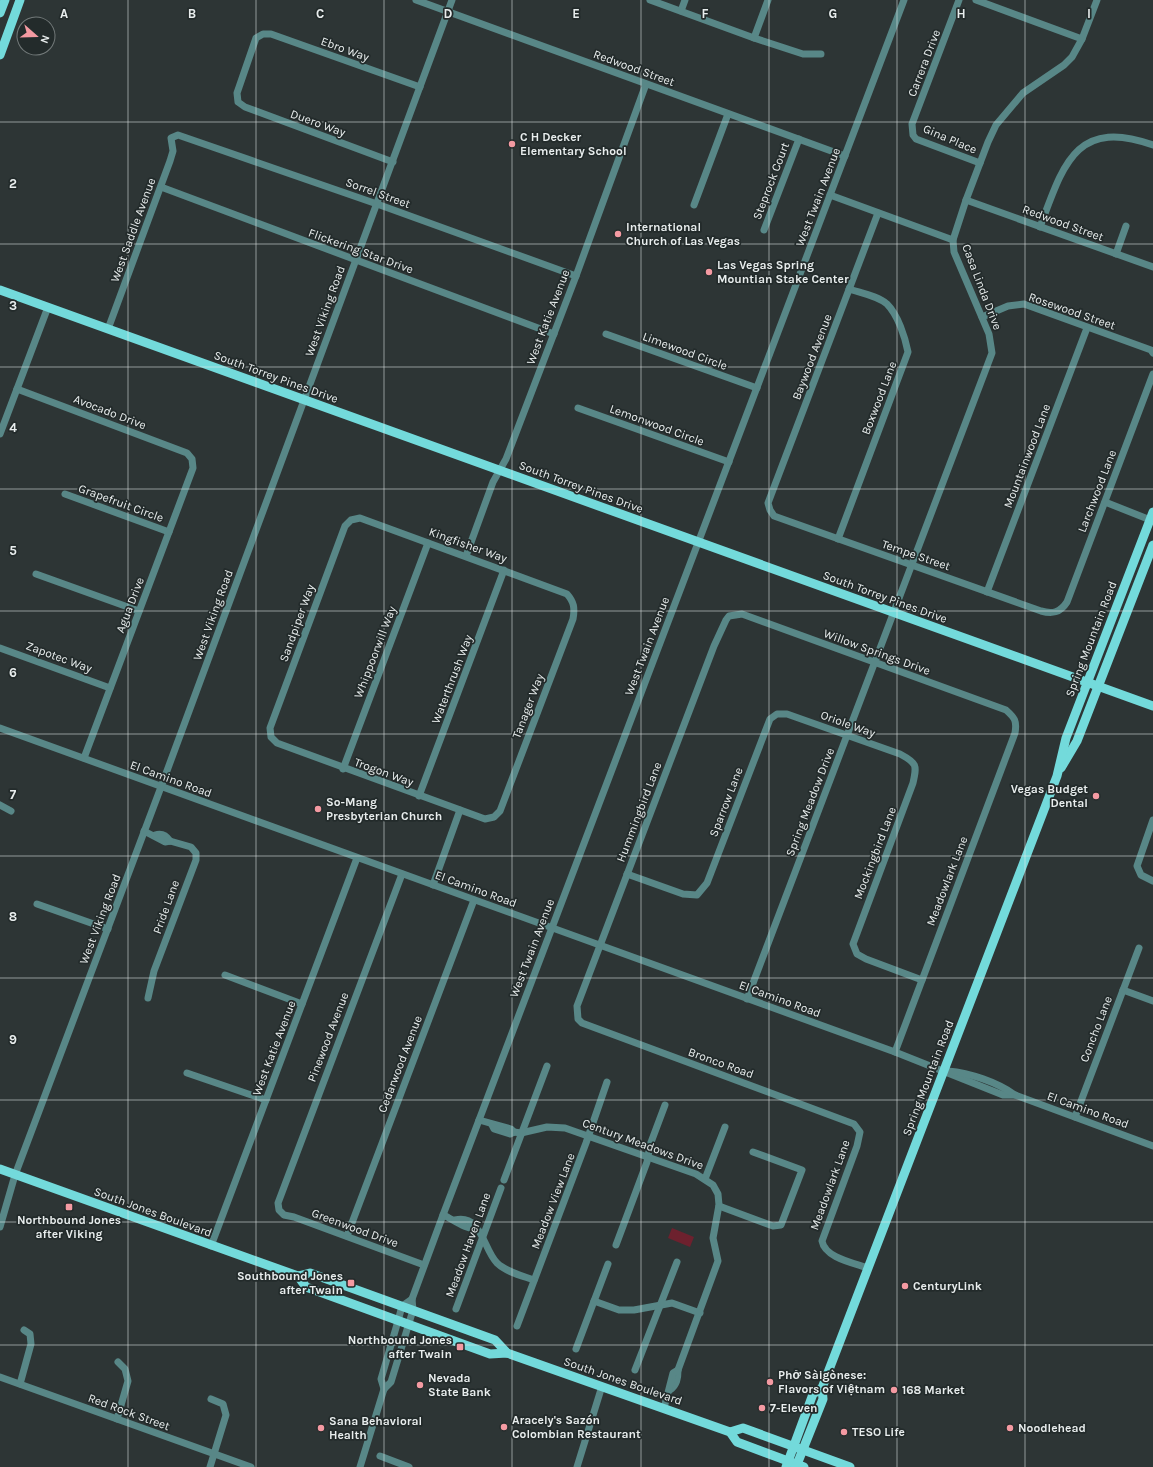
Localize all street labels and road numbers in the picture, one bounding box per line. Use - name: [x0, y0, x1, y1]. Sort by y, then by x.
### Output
- street label: Carrera Drive: [905, 28, 943, 98]
- street label: Ebro Way: [319, 34, 371, 64]
- street label: Redwood Street: [592, 47, 677, 89]
- street label: Duero Way: [289, 107, 348, 140]
- street label: Gina Place: [921, 121, 979, 157]
- street label: Steprock Court: [750, 140, 792, 222]
- street label: West Twain Avenue: [793, 146, 843, 248]
- street label: Sorrel Street: [344, 175, 413, 211]
- street label: West Saddle Avenue: [108, 176, 158, 284]
- street label: Redwood Street: [1021, 202, 1106, 244]
- street label: Flickering Star Drive: [307, 225, 415, 277]
- street label: Casa Linda Drive: [959, 242, 1005, 332]
- street label: West Viking Road: [302, 264, 348, 358]
- street label: West Katie Avenue: [523, 267, 573, 367]
- street label: Rosewood Street: [1027, 290, 1118, 333]
- street label: Baywood Avenue: [789, 312, 835, 402]
- street label: Limewood Circle: [641, 329, 729, 373]
- street label: South Torrey Pines Drive: [212, 348, 340, 406]
- street label: Boxwood Lane: [859, 359, 899, 437]
- street label: Avocado Drive: [72, 392, 148, 432]
- street label: Lemonwood Circle: [608, 401, 706, 449]
- street label: Mountainwood Lane: [1001, 402, 1053, 510]
- street label: Larchwood Lane: [1075, 448, 1119, 534]
- street label: South Torrey Pines Drive: [517, 458, 645, 516]
- street label: Grapefruit Circle: [77, 481, 165, 525]
- street label: Kingfisher Way: [427, 524, 509, 566]
- street label: Tempe Street: [880, 537, 953, 573]
- street label: West Viking Road: [190, 568, 236, 662]
- street label: South Torrey Pines Drive: [821, 568, 949, 626]
- street label: Agua Drive: [113, 575, 147, 635]
- street label: Spring Mountain Road: [1062, 579, 1120, 699]
- street label: Sandpiper Way: [276, 582, 318, 664]
- street label: West Twain Avenue: [622, 595, 672, 697]
- street label: Whippoorwill Way: [351, 604, 399, 700]
- street label: Willow Springs Drive: [822, 626, 932, 678]
- street label: Waterthrush Way: [429, 632, 476, 726]
- street label: Zapotec Way: [24, 639, 94, 676]
- street label: Tanager Way: [509, 671, 547, 740]
- street label: Oriole Way: [819, 708, 878, 740]
- street label: Spring Meadow Drive: [783, 746, 837, 858]
- street label: Trogon Way: [352, 755, 416, 789]
- street label: El Camino Road: [128, 758, 214, 800]
- street label: Hummingbird Lane: [613, 760, 665, 864]
- street label: Sparrow Lane: [706, 765, 746, 839]
- street label: Mockingbird Lane: [851, 805, 899, 901]
- street label: Meadowlark Lane: [923, 834, 971, 928]
- street label: El Camino Road: [433, 868, 519, 910]
- street label: West Viking Road: [76, 872, 124, 966]
- street label: Pride Lane: [150, 878, 182, 936]
- street label: West Twain Avenue: [507, 897, 557, 999]
- street label: El Camino Road: [737, 978, 823, 1020]
- street label: Pinewood Avenue: [304, 990, 352, 1084]
- street label: Concho Lane: [1077, 994, 1115, 1064]
- street label: West Katie Avenue: [249, 998, 299, 1098]
- street label: Cedarwood Avenue: [375, 1013, 425, 1115]
- street label: Spring Mountain Road: [899, 1018, 957, 1138]
- street label: Bronco Road: [686, 1045, 756, 1081]
- street label: El Camino Road: [1045, 1089, 1131, 1131]
- street label: Century Meadows Drive: [581, 1116, 705, 1172]
- street label: Meadowlark Lane: [807, 1138, 853, 1232]
- street label: Meadow View Lane: [528, 1151, 578, 1251]
- street label: South Jones Boulevard: [92, 1184, 214, 1240]
- street label: Meadow Haven Lane: [442, 1191, 494, 1299]
- street label: Greenwood Drive: [310, 1206, 400, 1250]
- street label: South Jones Boulevard: [562, 1354, 684, 1408]
- street label: Red Rock Street: [86, 1391, 172, 1433]

